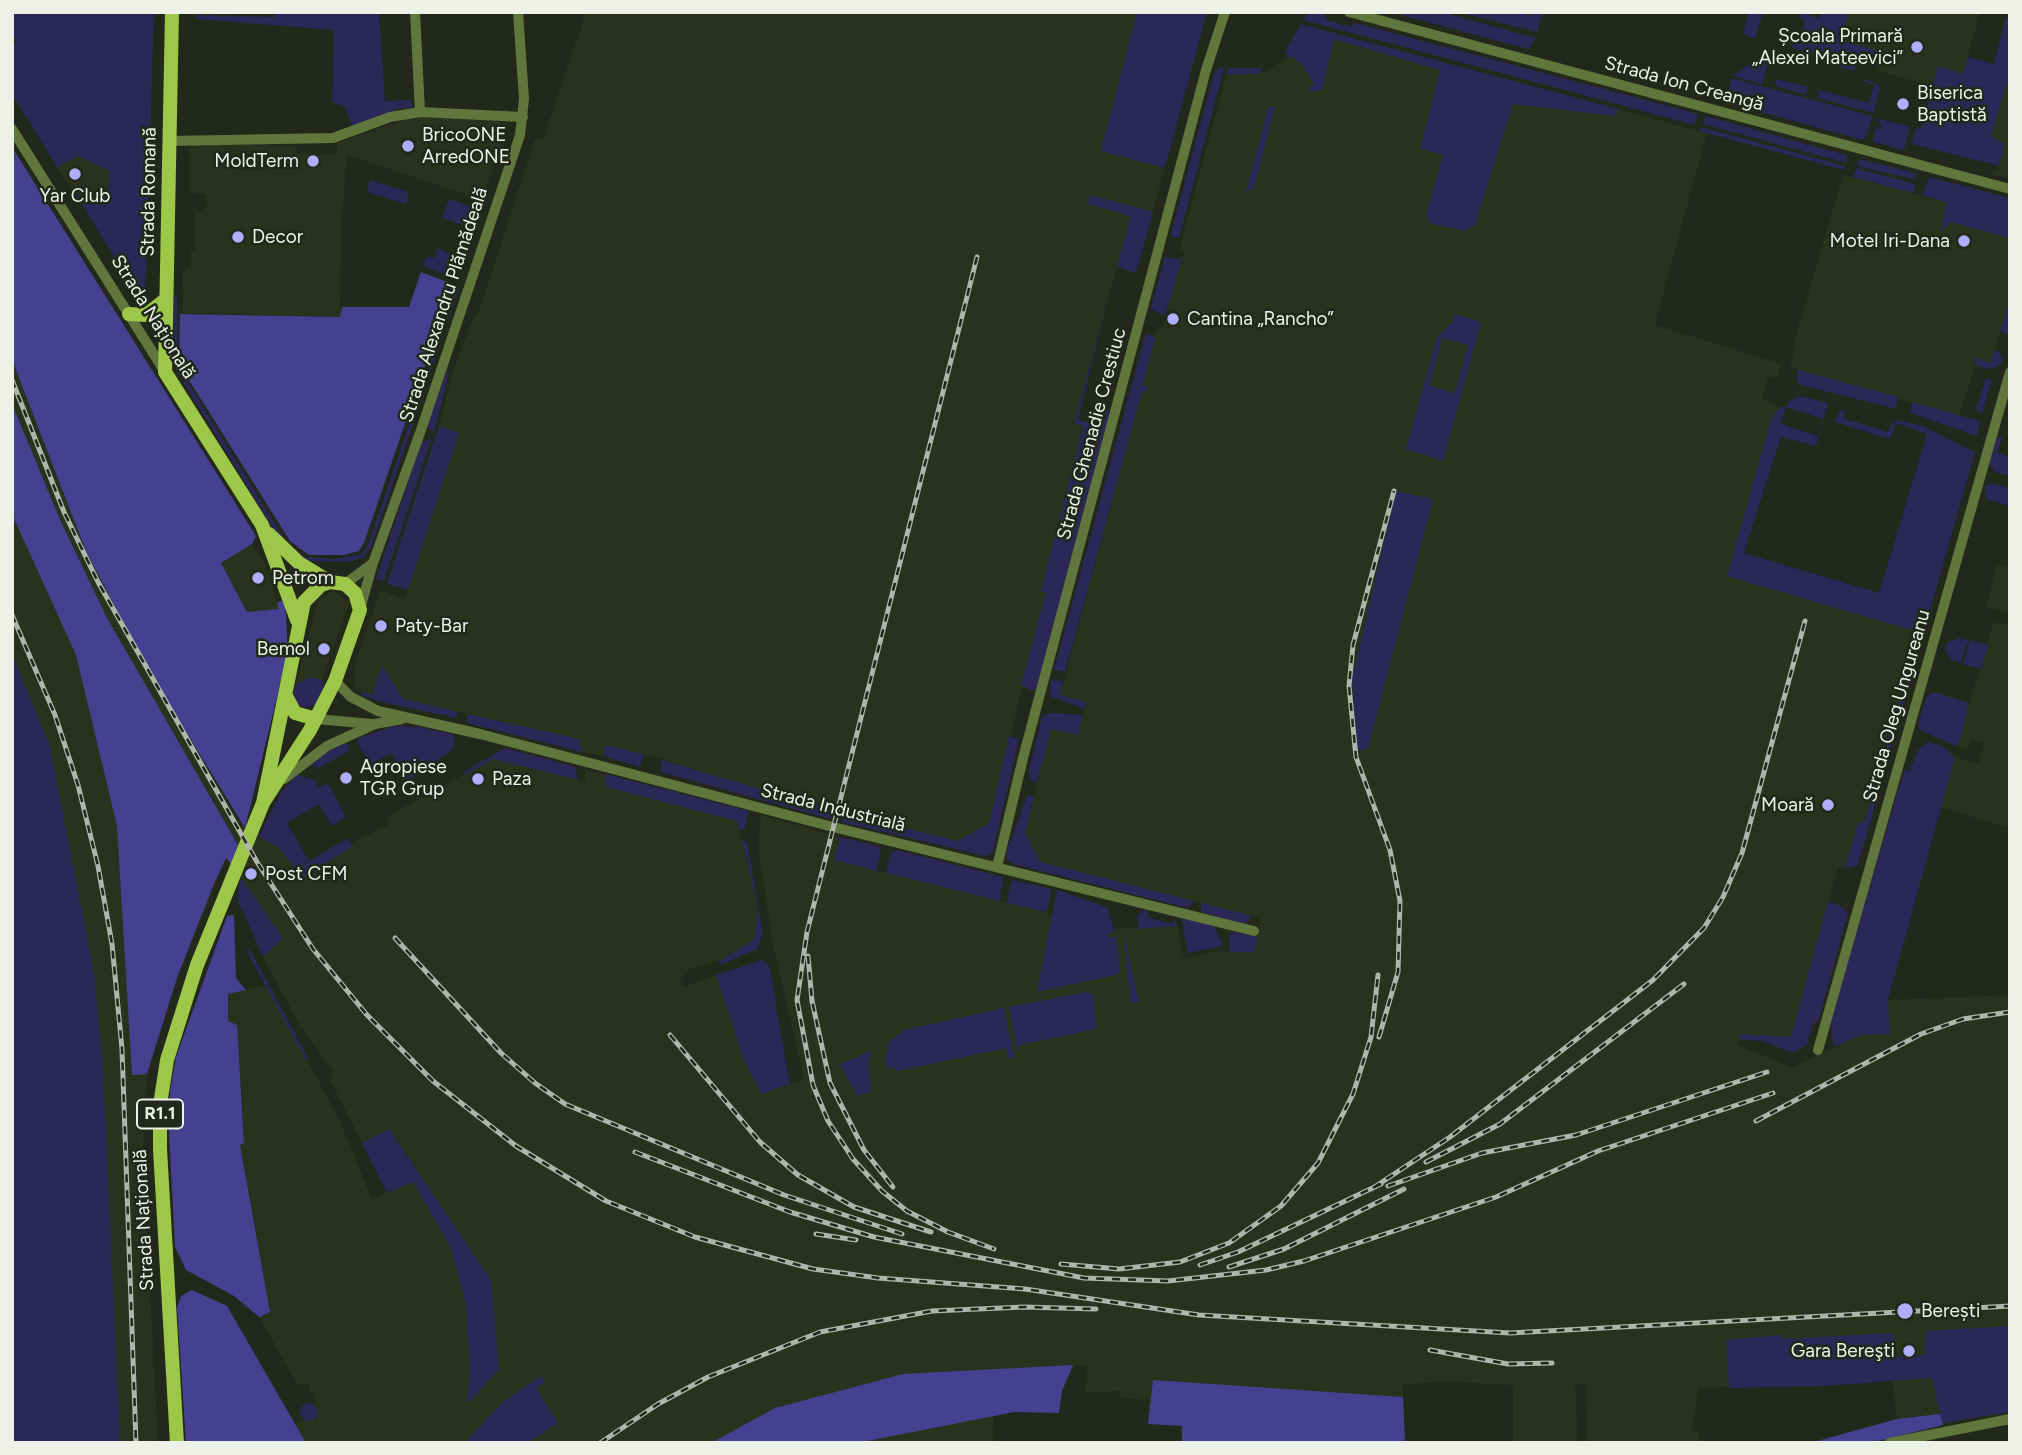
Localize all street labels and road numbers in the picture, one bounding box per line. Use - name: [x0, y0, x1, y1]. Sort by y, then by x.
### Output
- street label: Strada Ion Creangă: [1602, 52, 1766, 116]
- street label: Strada Romană: [136, 127, 162, 257]
- street label: Strada Alexandru Plămădeală: [395, 185, 493, 425]
- street label: Strada Națională: [106, 251, 200, 383]
- street label: Strada Ghenadie Crestiuc: [1053, 325, 1131, 543]
- street label: Strada Oleg Ungureanu: [1859, 607, 1935, 805]
- street label: Strada Industrială: [758, 779, 908, 837]
- road number: R1.1: [137, 1100, 183, 1128]
- street label: Strada Națională: [129, 1149, 159, 1291]

